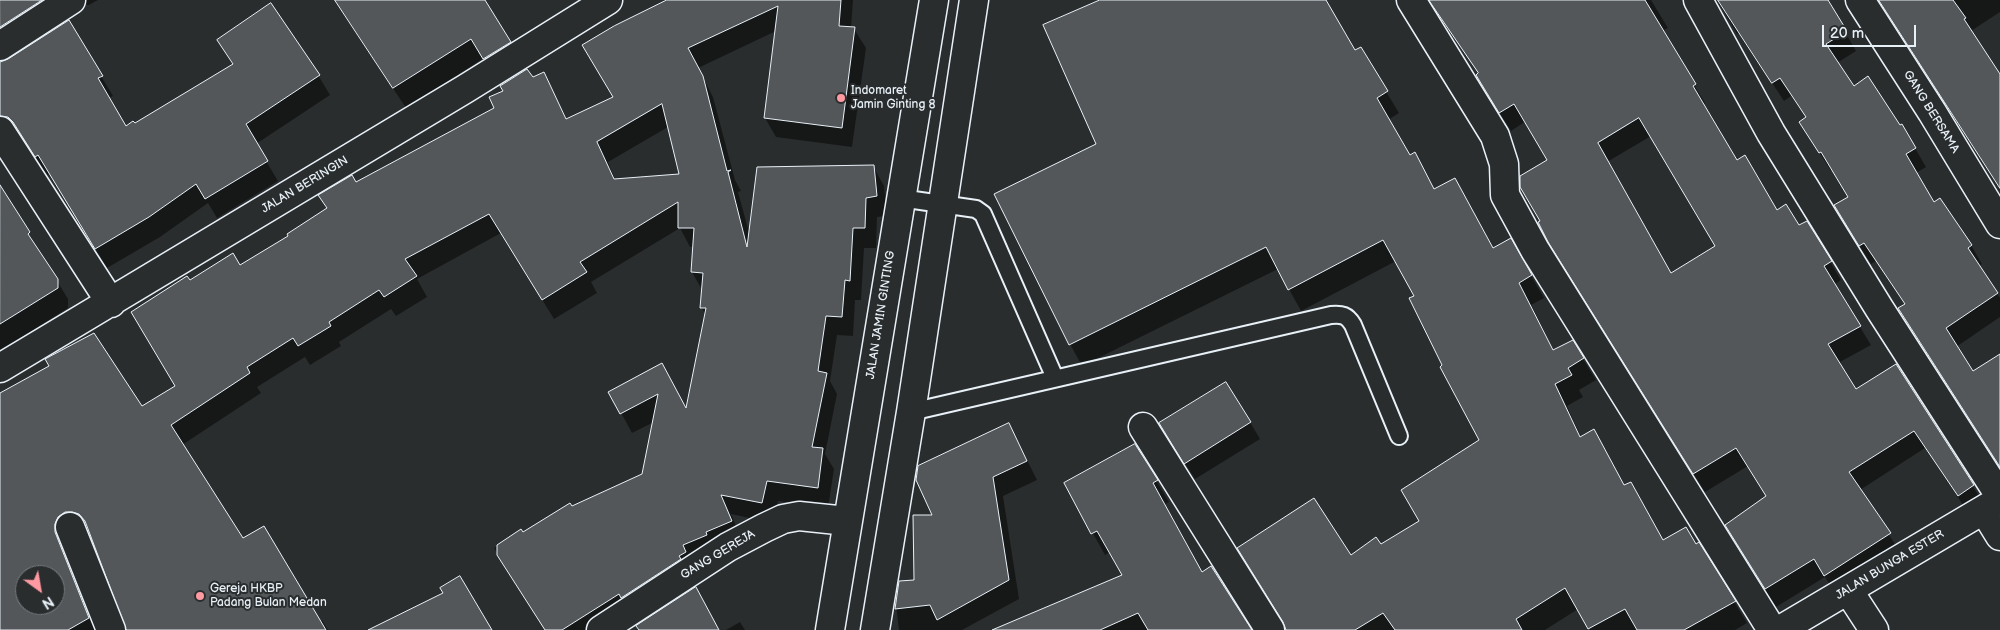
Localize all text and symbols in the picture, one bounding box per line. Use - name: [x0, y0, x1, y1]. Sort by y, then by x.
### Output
- scale bar: [1825, 15, 1919, 47]
- text: 20 m: [1830, 24, 1864, 43]
- street label: GANG BERSAMA: [1900, 68, 1962, 156]
- place label: Indomaret Jamin Ginting 8: [851, 84, 936, 112]
- marker: Indomaret Jamin Ginting 8: [835, 92, 847, 104]
- street label: JALAN BERINGIN: [259, 153, 351, 217]
- street label: JALAN JAMIN GINTING: [864, 250, 898, 380]
- street label: GANG GEREJA: [678, 527, 758, 583]
- street label: JALAN BUNGA ESTER: [1833, 527, 1947, 603]
- north arrow: [15, 565, 65, 615]
- place label: Gereja HKBP Padang Bulan Medan: [210, 582, 327, 610]
- marker: Gereja HKBP Padang Bulan Medan: [194, 590, 206, 602]
- text: N: [39, 592, 57, 612]

